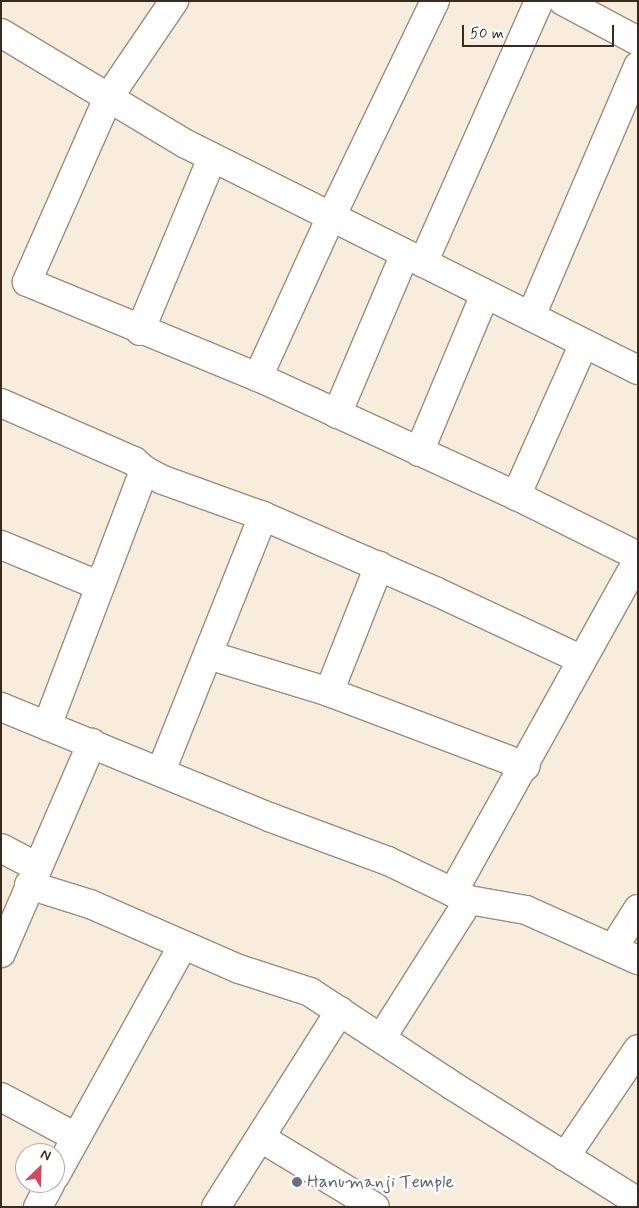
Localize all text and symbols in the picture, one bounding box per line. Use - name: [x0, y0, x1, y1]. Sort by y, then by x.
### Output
- scale bar: [464, 15, 616, 47]
- text: 50 m: [470, 24, 504, 44]
- north arrow: [15, 1143, 65, 1193]
- text: N: [38, 1145, 54, 1165]
- place label: Hanumanji Temple: [307, 1171, 453, 1193]
- marker: Hanumanji Temple: [291, 1176, 303, 1188]

